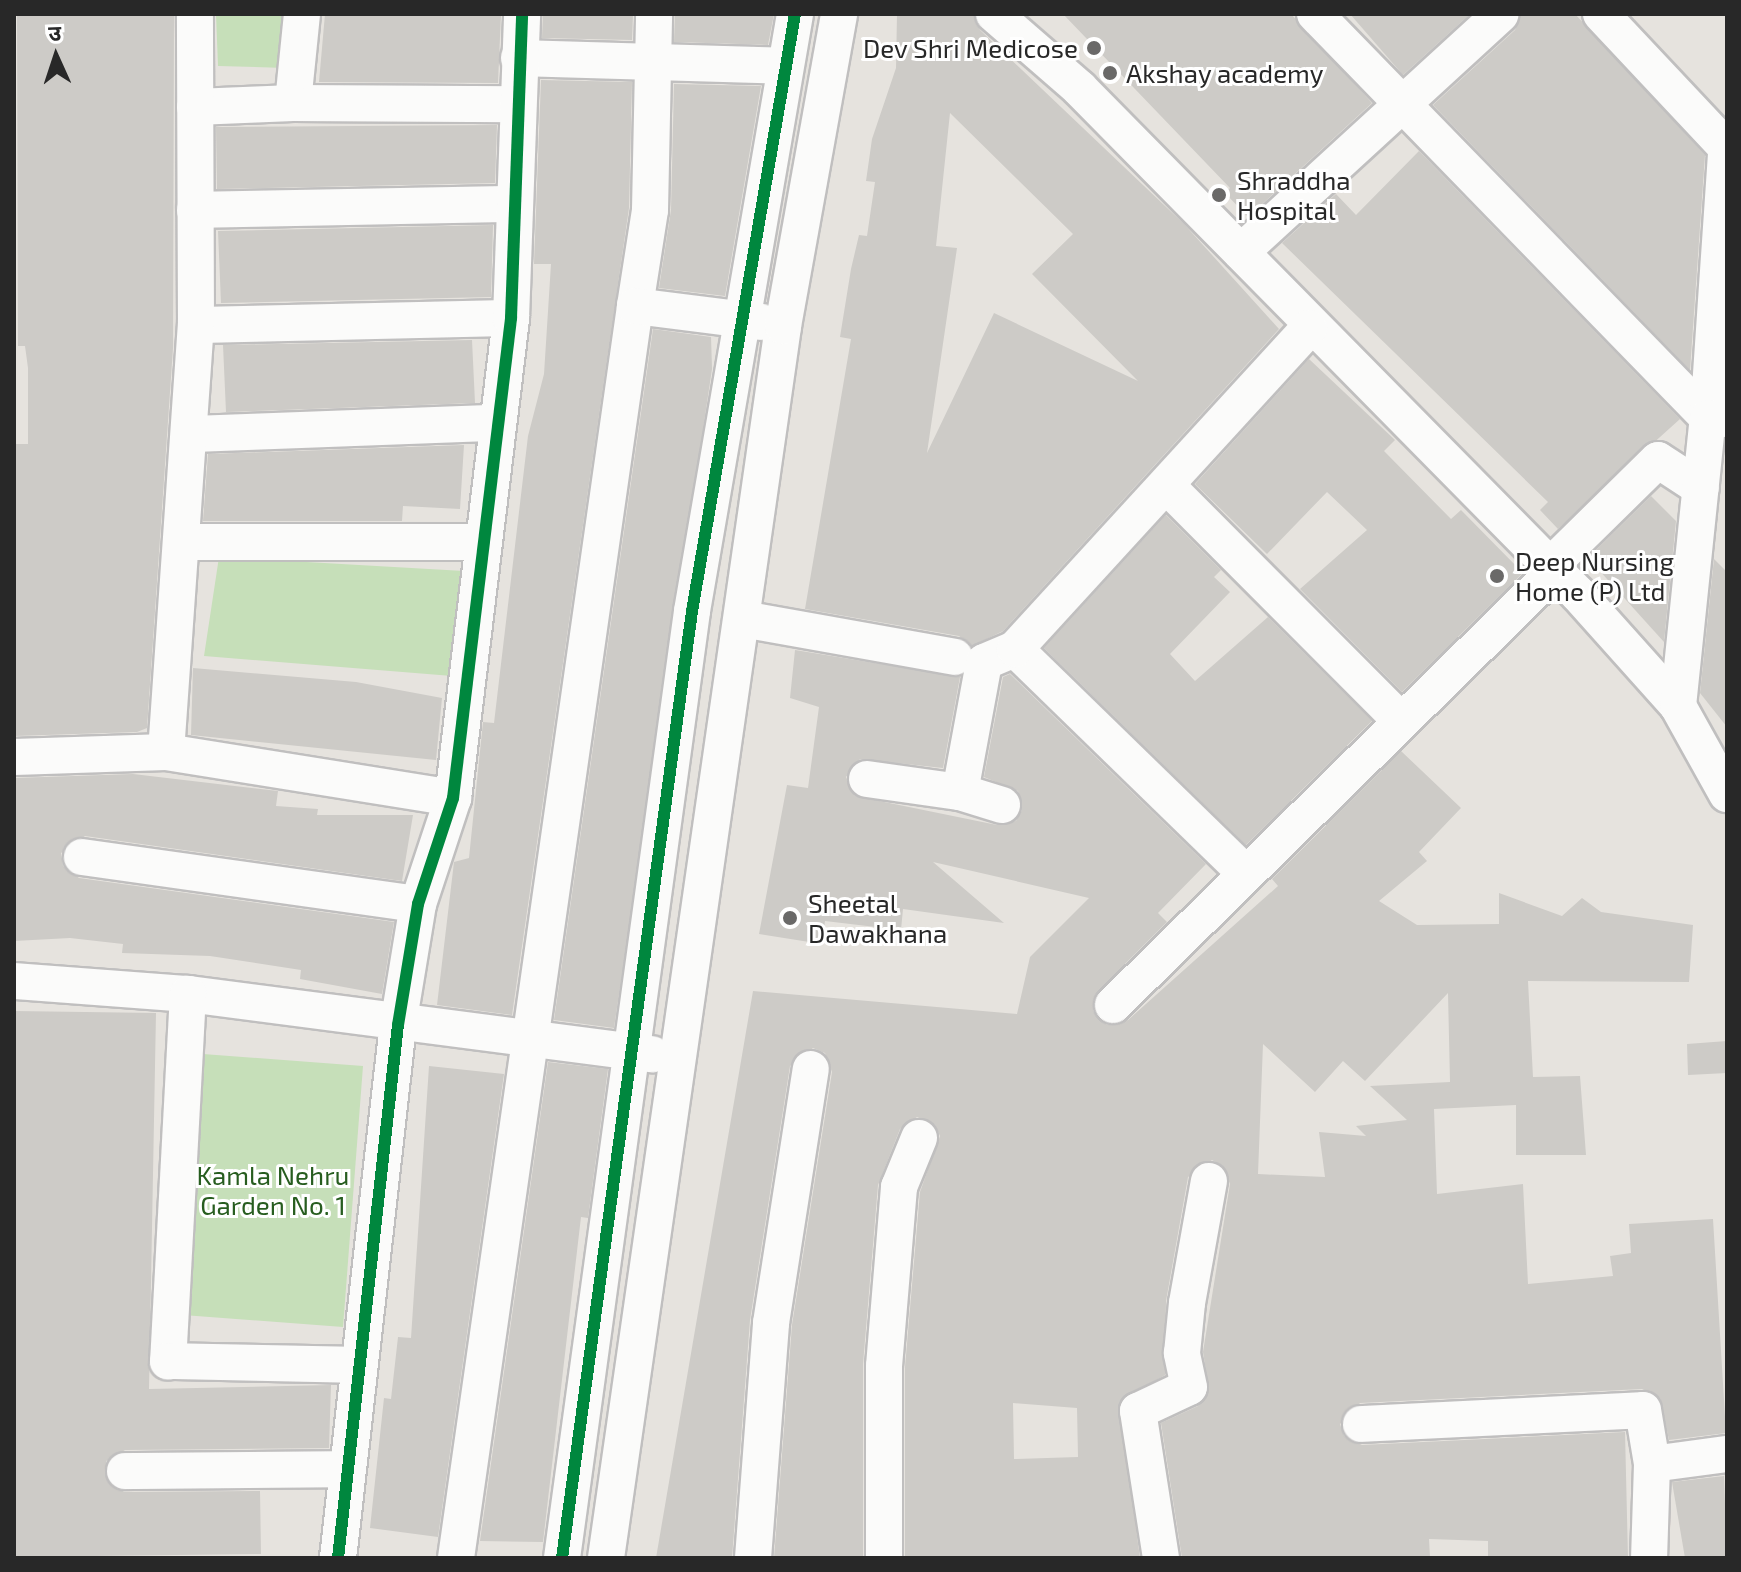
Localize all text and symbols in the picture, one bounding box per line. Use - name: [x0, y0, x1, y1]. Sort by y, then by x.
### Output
- north arrow: [16, 16, 96, 96]
- text: उ: [48, 19, 62, 45]
- place label: Dev Shri Medicose: [862, 32, 1078, 64]
- marker: Dev Shri Medicose: [1085, 39, 1103, 57]
- place label: Akshay academy: [1126, 57, 1324, 89]
- marker: Akshay academy: [1101, 64, 1119, 82]
- place label: Shraddha Hospital: [1237, 164, 1351, 226]
- marker: Shraddha Hospital: [1208, 184, 1230, 206]
- place label: Deep Nursing Home (P) Ltd: [1515, 545, 1674, 606]
- marker: Deep Nursing Home (P) Ltd: [1486, 565, 1508, 587]
- place label: Sheetal Dawakhana: [808, 887, 947, 948]
- marker: Sheetal Dawakhana: [779, 907, 801, 929]
- park label: Kamla Nehru Garden No. 1: [197, 1159, 349, 1220]

